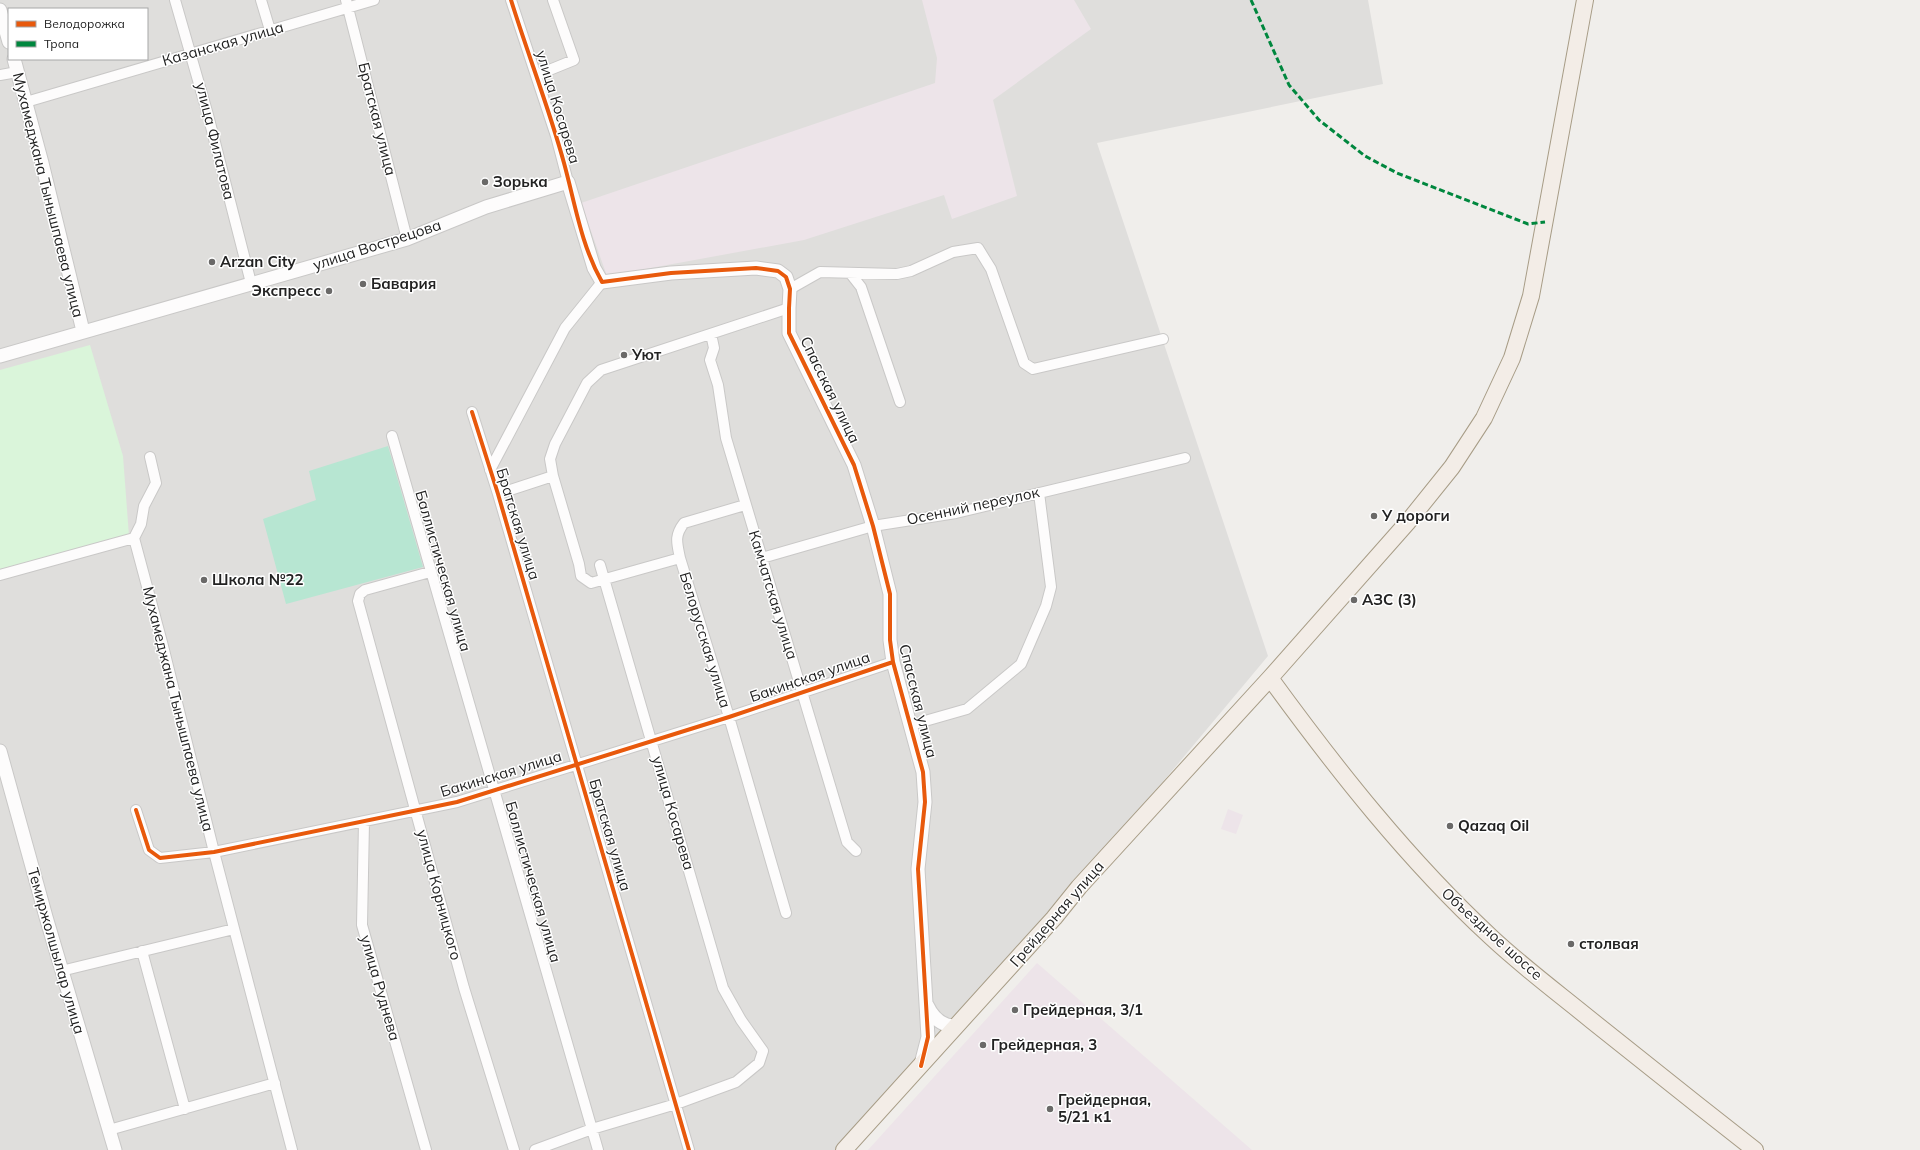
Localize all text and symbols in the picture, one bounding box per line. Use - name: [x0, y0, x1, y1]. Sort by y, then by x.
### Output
- legend: [8, 8, 148, 60]
- text: Велодорожка: [44, 16, 125, 31]
- street label: Казанская улица: [160, 17, 286, 70]
- text: Тропа: [44, 36, 79, 51]
- street label: улица Косарева: [532, 48, 585, 166]
- street label: Братская улица: [354, 60, 401, 177]
- street label: Мухамеджана Тынышпаева улица: [9, 70, 88, 319]
- street label: улица Филатова: [192, 80, 239, 202]
- place label: Зорька: [493, 172, 548, 191]
- marker: Зорька: [480, 177, 490, 187]
- street label: улица Вострецова: [310, 215, 443, 274]
- place label: Arzan City: [220, 252, 296, 271]
- marker: Arzan City: [207, 257, 217, 267]
- place label: Бавария: [371, 274, 436, 293]
- marker: Бавария: [358, 279, 368, 289]
- place label: Экспресс: [252, 281, 321, 300]
- marker: Экспресс: [324, 286, 334, 296]
- street label: Спасская улица: [796, 333, 865, 446]
- place label: Уют: [631, 345, 662, 364]
- marker: Уют: [619, 350, 629, 360]
- street label: Братская улица: [492, 466, 545, 582]
- street label: Осенний переулок: [905, 482, 1042, 529]
- street label: Баллистическая улица: [411, 488, 476, 654]
- place label: У дороги: [1381, 506, 1450, 525]
- marker: У дороги: [1369, 511, 1379, 521]
- street label: Камчатская улица: [745, 528, 802, 662]
- place label: Школа №22: [212, 570, 303, 589]
- street label: Белорусская улица: [676, 570, 735, 710]
- marker: Школа №22: [199, 575, 209, 585]
- street label: Мухамеджана Тынышпаева улица: [139, 584, 218, 833]
- place label: АЗС (3): [1362, 590, 1417, 609]
- marker: АЗС (3): [1349, 595, 1359, 605]
- street label: Спасская улица: [895, 642, 942, 760]
- street label: Бакинская улица: [747, 647, 872, 706]
- street label: Бакинская улица: [438, 746, 564, 801]
- street label: улица Косарева: [648, 754, 699, 872]
- street label: Братская улица: [585, 777, 636, 893]
- street label: Баллистическая улица: [501, 799, 566, 965]
- place label: Qazaq Oil: [1458, 816, 1529, 835]
- marker: Qazaq Oil: [1445, 821, 1455, 831]
- street label: улица Корницкого: [413, 827, 466, 962]
- street label: Грейдерная улица: [1005, 857, 1108, 971]
- street label: Темиржолшылар улица: [24, 866, 89, 1036]
- street label: Объездное шоссе: [1438, 883, 1547, 984]
- street label: улица Руднева: [356, 933, 405, 1043]
- place label: столвая: [1579, 934, 1639, 953]
- marker: столвая: [1566, 939, 1576, 949]
- place label: Грейдерная, 3/1: [1023, 1000, 1143, 1019]
- marker: Грейдерная, 3/1: [1010, 1005, 1020, 1015]
- place label: Грейдерная, 3: [991, 1035, 1097, 1054]
- marker: Грейдерная, 3: [978, 1040, 988, 1050]
- place label: Грейдерная, 5/21 к1: [1058, 1090, 1151, 1126]
- marker: Грейдерная, 5/21 к1: [1045, 1104, 1055, 1114]

